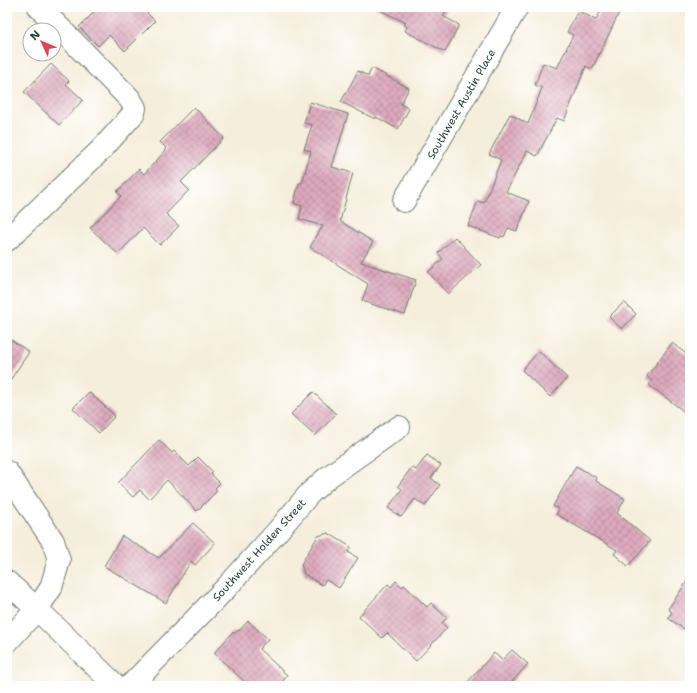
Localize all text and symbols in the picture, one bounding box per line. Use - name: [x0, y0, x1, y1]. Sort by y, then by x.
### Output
- north arrow: [22, 22, 62, 62]
- text: N: [27, 27, 44, 44]
- street label: Southwest Austin Place: [424, 46, 499, 162]
- street label: Southwest Holden Street: [209, 496, 310, 605]

